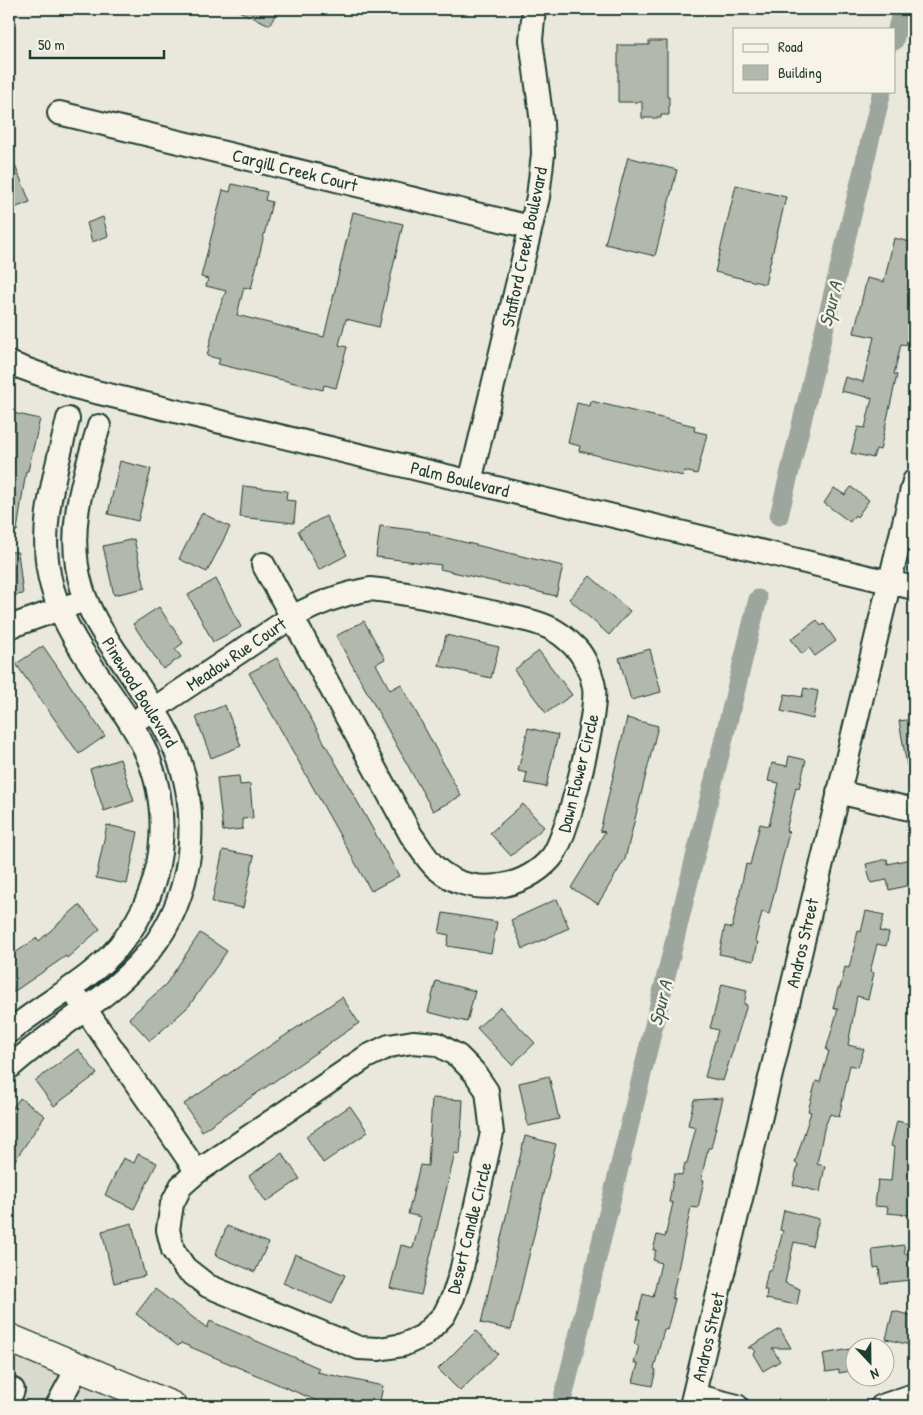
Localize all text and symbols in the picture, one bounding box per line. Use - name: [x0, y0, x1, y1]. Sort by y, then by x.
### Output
- scale bar: [30, 28, 164, 60]
- legend: [733, 28, 896, 92]
- text: 50 m: [38, 34, 65, 55]
- text: Road: [778, 36, 803, 57]
- text: Building: [778, 62, 822, 83]
- street label: Cargill Creek Court: [230, 142, 361, 198]
- street label: Stafford Creek Boulevard: [495, 165, 553, 329]
- water label: Spur A: [812, 278, 848, 329]
- street label: Palm Boulevard: [408, 455, 512, 503]
- street label: Meadow Rue Court: [181, 611, 292, 697]
- street label: Pinewood Boulevard: [96, 632, 184, 752]
- street label: Dawn Flower Circle: [551, 711, 605, 835]
- street label: Andros Street: [780, 895, 825, 990]
- water label: Spur A: [642, 977, 678, 1028]
- street label: Desert Candle Circle: [441, 1159, 497, 1297]
- street label: Andros Street: [686, 1289, 731, 1384]
- north arrow: [846, 1338, 896, 1388]
- text: N: [868, 1364, 882, 1385]

